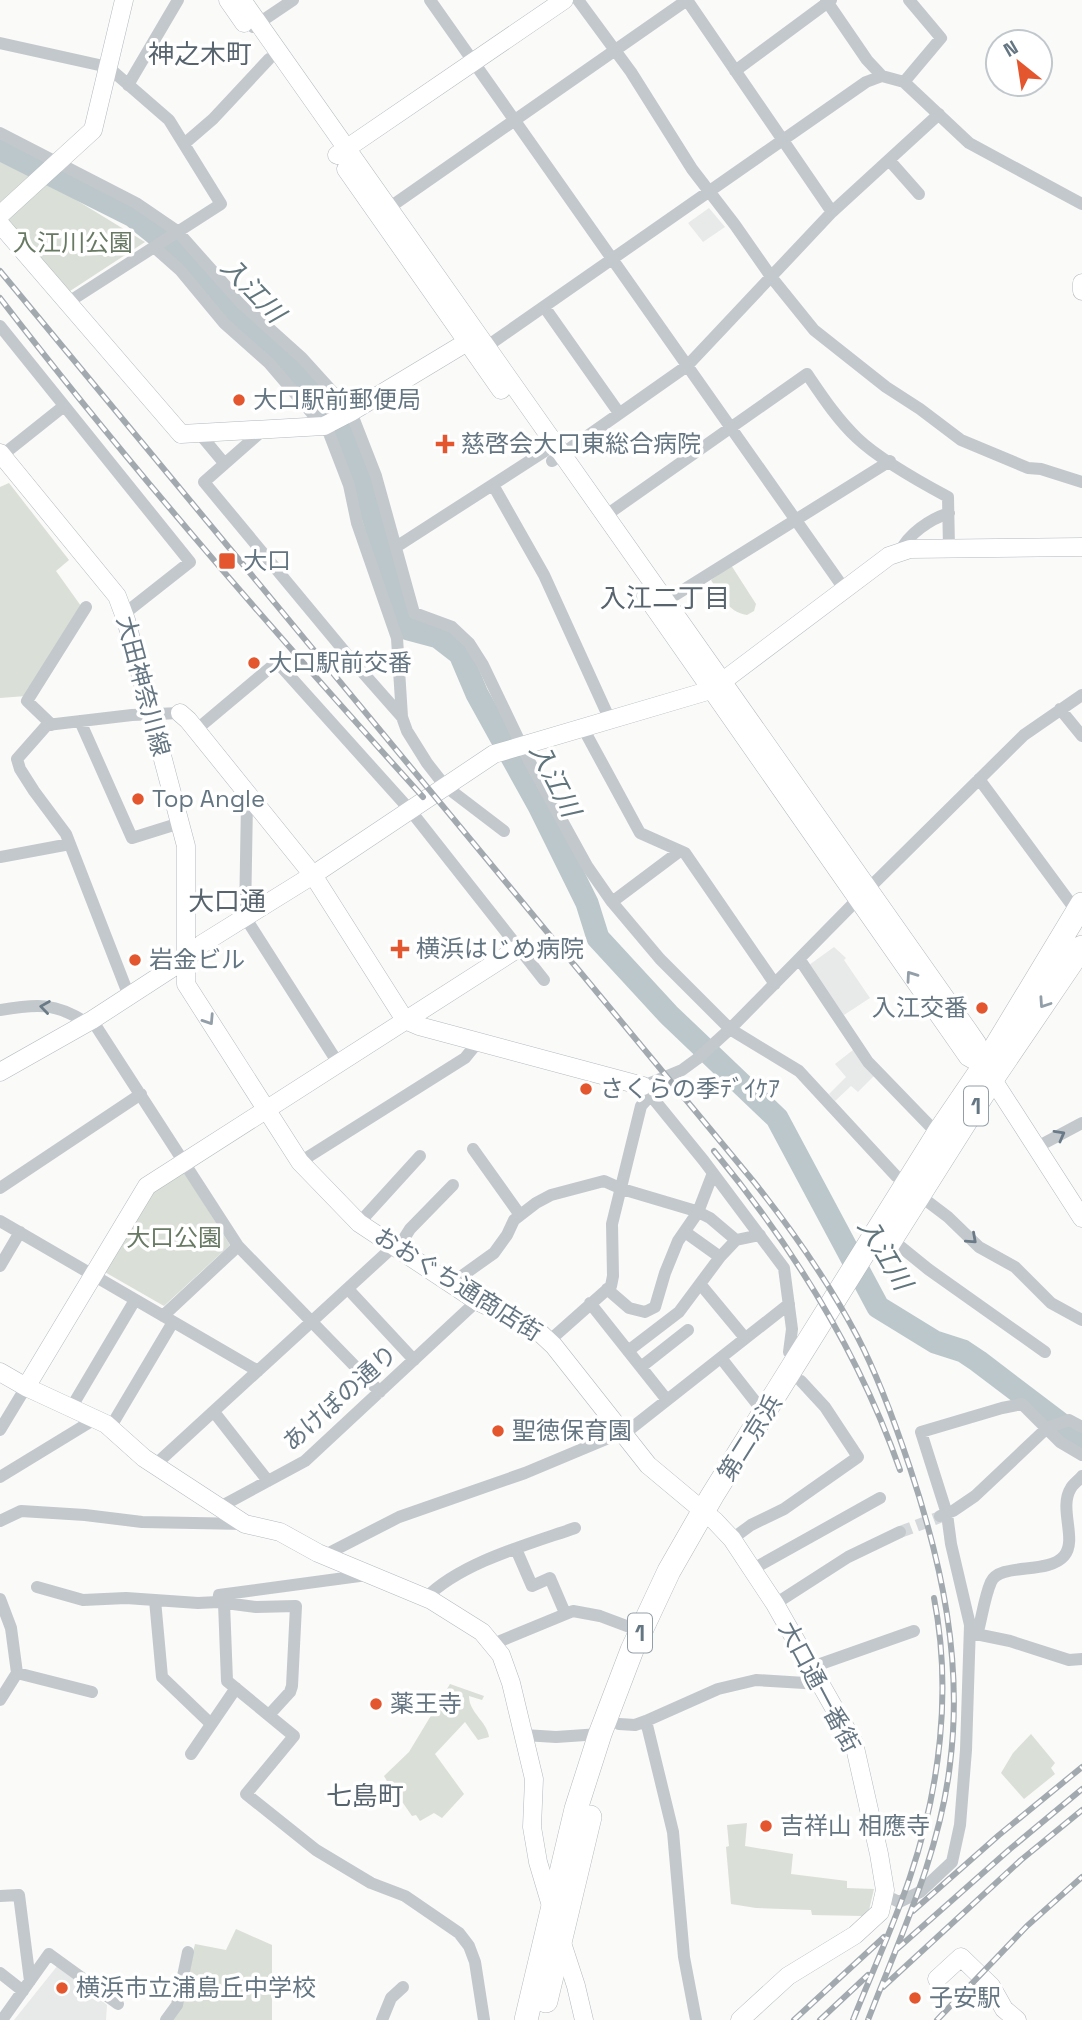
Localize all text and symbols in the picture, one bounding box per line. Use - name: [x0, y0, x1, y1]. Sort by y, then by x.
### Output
- north arrow: [984, 28, 1054, 98]
- text: N: [999, 35, 1023, 63]
- district label: 神之木町: [148, 37, 252, 71]
- park label: 入江川公園: [13, 227, 133, 258]
- water label: 入江川: [214, 250, 294, 332]
- place label: 大口駅前郵便局: [253, 384, 421, 415]
- marker: 大口駅前郵便局: [231, 392, 247, 408]
- place label: 慈啓会大口東総合病院: [461, 428, 701, 459]
- marker: 慈啓会大口東総合病院: [435, 434, 455, 454]
- place label: 大口: [243, 545, 291, 576]
- marker: 大口: [217, 551, 237, 571]
- district label: 入江二丁目: [600, 581, 730, 615]
- street label: 大田神奈川線: [110, 612, 177, 759]
- place label: 大口駅前交番: [268, 647, 412, 678]
- marker: 大口駅前交番: [246, 655, 262, 671]
- water label: 入江川: [522, 738, 589, 825]
- place label: Top Angle: [152, 783, 265, 814]
- marker: Top Angle: [130, 791, 146, 807]
- district label: 大口通: [188, 884, 266, 918]
- place label: 横浜はじめ病院: [416, 933, 584, 964]
- marker: 横浜はじめ病院: [390, 939, 410, 959]
- place label: 岩金ビル: [149, 944, 245, 975]
- marker: 岩金ビル: [127, 952, 143, 968]
- one-way arrow: [907, 971, 919, 984]
- place label: 入江交番: [872, 992, 968, 1023]
- one-way arrow: [1040, 995, 1052, 1008]
- one-way arrow: [39, 999, 51, 1014]
- marker: 入江交番: [974, 1000, 990, 1016]
- one-way arrow: [201, 1012, 213, 1025]
- place label: さくらの季ﾃﾞｲｹｱ: [600, 1073, 780, 1104]
- marker: さくらの季ﾃﾞｲｹｱ: [578, 1081, 594, 1097]
- road number: 1: [964, 1086, 988, 1126]
- one-way arrow: [1052, 1130, 1065, 1143]
- water label: 入江川: [850, 1212, 921, 1299]
- street label: おおぐち通商店街: [369, 1220, 548, 1348]
- park label: 大口公園: [126, 1222, 222, 1253]
- one-way arrow: [963, 1231, 976, 1244]
- street label: あけぼの通り: [276, 1338, 404, 1457]
- street label: 第二京浜: [711, 1389, 788, 1487]
- place label: 聖徳保育園: [512, 1415, 632, 1446]
- marker: 聖徳保育園: [490, 1423, 506, 1439]
- road number: 1: [628, 1614, 652, 1652]
- street label: 大口通一番街: [772, 1616, 867, 1758]
- place label: 薬王寺: [390, 1688, 462, 1719]
- marker: 薬王寺: [368, 1696, 384, 1712]
- district label: 七島町: [326, 1779, 404, 1813]
- place label: 吉祥山 相應寺: [780, 1810, 930, 1841]
- marker: 吉祥山 相應寺: [758, 1818, 774, 1834]
- place label: 横浜市立浦島丘中学校: [76, 1972, 316, 2003]
- marker: 横浜市立浦島丘中学校: [54, 1980, 70, 1996]
- place label: 子安駅: [929, 1982, 1001, 2013]
- marker: 子安駅: [907, 1990, 923, 2006]

